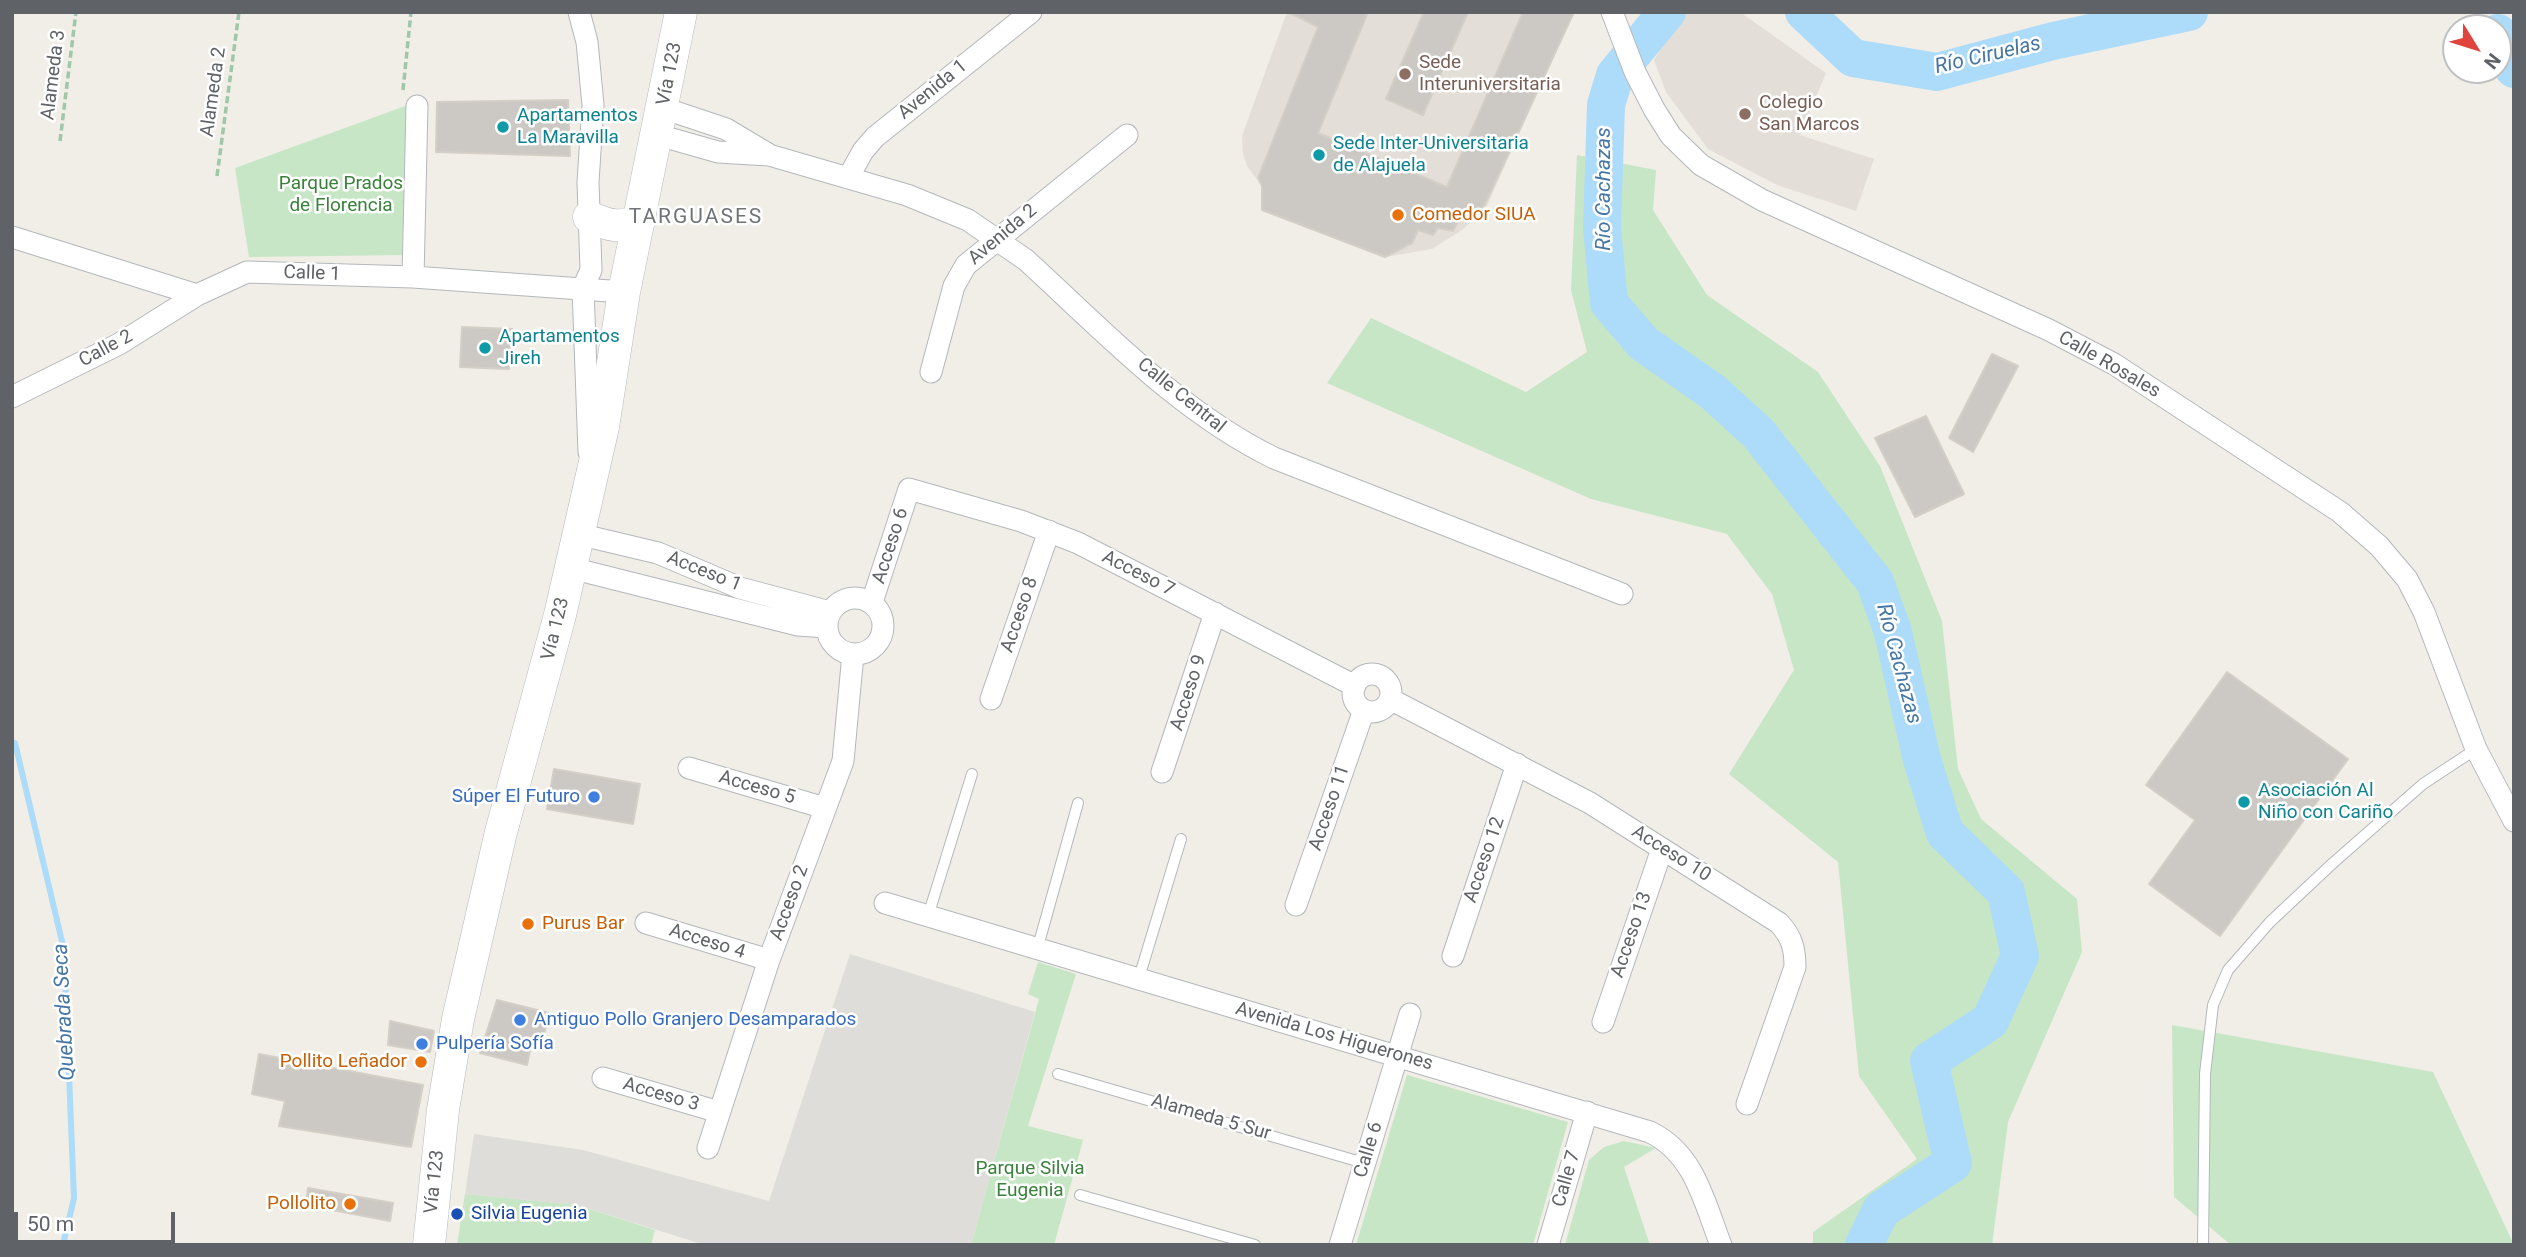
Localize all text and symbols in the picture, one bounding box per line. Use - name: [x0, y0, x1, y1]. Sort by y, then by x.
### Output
- north arrow: [2442, 14, 2512, 84]
- street label: Alameda 3: [37, 29, 71, 121]
- water label: Río Ciruelas: [1933, 32, 2043, 80]
- street label: Vía 123: [653, 40, 687, 108]
- street label: Alameda 2: [196, 46, 232, 138]
- text: N: [2479, 49, 2506, 73]
- place label: Sede Interuniversitaria: [1419, 52, 1561, 96]
- street label: Avenida 1: [894, 55, 972, 125]
- marker: Sede Interuniversitaria: [1397, 66, 1413, 82]
- place label: Colegio San Marcos: [1759, 92, 1860, 136]
- place label: Apartamentos La Maravilla: [517, 105, 638, 149]
- marker: Colegio San Marcos: [1737, 106, 1753, 122]
- marker: Apartamentos La Maravilla: [495, 119, 511, 135]
- water label: Río Cachazas: [1592, 127, 1618, 251]
- place label: Sede Inter-Universitaria de Alajuela: [1333, 133, 1529, 177]
- marker: Sede Inter-Universitaria de Alajuela: [1311, 147, 1327, 163]
- park label: Parque Prados de Florencia: [279, 173, 403, 217]
- street label: Avenida 2: [964, 200, 1042, 270]
- place label: Comedor SIUA: [1412, 204, 1536, 226]
- district label: TARGUASES: [630, 205, 762, 231]
- marker: Comedor SIUA: [1390, 207, 1406, 223]
- street label: Calle 1: [283, 262, 341, 286]
- street label: Calle 2: [75, 325, 137, 373]
- place label: Apartamentos Jireh: [499, 326, 620, 370]
- street label: Calle Rosales: [2054, 327, 2164, 403]
- marker: Apartamentos Jireh: [477, 340, 493, 356]
- street label: Calle Central: [1132, 354, 1230, 438]
- street label: Acceso 6: [868, 505, 914, 587]
- street label: Acceso 7: [1098, 546, 1178, 602]
- street label: Acceso 1: [663, 547, 745, 597]
- street label: Acceso 8: [996, 574, 1044, 656]
- street label: Vía 123: [537, 595, 575, 663]
- water label: Río Cachazas: [1870, 601, 1926, 727]
- street label: Acceso 9: [1166, 652, 1212, 734]
- street label: Acceso 11: [1305, 762, 1355, 854]
- street label: Acceso 5: [716, 766, 798, 810]
- place label: Asociación Al Niño con Cariño: [2258, 780, 2393, 824]
- place label: Súper El Futuro: [452, 786, 580, 808]
- marker: Súper El Futuro: [586, 789, 602, 805]
- marker: Asociación Al Niño con Cariño: [2236, 794, 2252, 810]
- street label: Acceso 12: [1460, 814, 1510, 906]
- street label: Acceso 10: [1627, 821, 1715, 887]
- street label: Acceso 2: [766, 862, 814, 944]
- street label: Acceso 13: [1607, 889, 1657, 981]
- place label: Purus Bar: [542, 913, 625, 935]
- marker: Purus Bar: [520, 916, 536, 932]
- street label: Acceso 4: [666, 920, 748, 964]
- water label: Quebrada Seca: [49, 943, 81, 1081]
- street label: Avenida Los Higuerones: [1233, 998, 1435, 1076]
- place label: Antiguo Pollo Granjero Desamparados: [534, 1009, 856, 1031]
- marker: Antiguo Pollo Granjero Desamparados: [512, 1012, 528, 1028]
- place label: Pulpería Sofía: [436, 1033, 554, 1055]
- marker: Pulpería Sofía: [414, 1036, 430, 1052]
- place label: Pollito Leñador: [280, 1051, 407, 1073]
- marker: Pollito Leñador: [413, 1054, 429, 1070]
- street label: Acceso 3: [620, 1073, 702, 1117]
- street label: Alameda 5 Sur: [1149, 1090, 1273, 1146]
- street label: Calle 6: [1350, 1119, 1388, 1181]
- street label: Calle 7: [1548, 1148, 1586, 1210]
- street label: Vía 123: [420, 1149, 450, 1215]
- park label: Parque Silvia Eugenia: [975, 1158, 1085, 1202]
- place label: Pollolito: [267, 1193, 336, 1215]
- marker: Pollolito: [342, 1196, 358, 1212]
- scale bar: [18, 1198, 178, 1242]
- place label: Silvia Eugenia: [471, 1203, 588, 1225]
- marker: Silvia Eugenia: [449, 1206, 465, 1222]
- text: 50 m: [27, 1212, 74, 1236]

